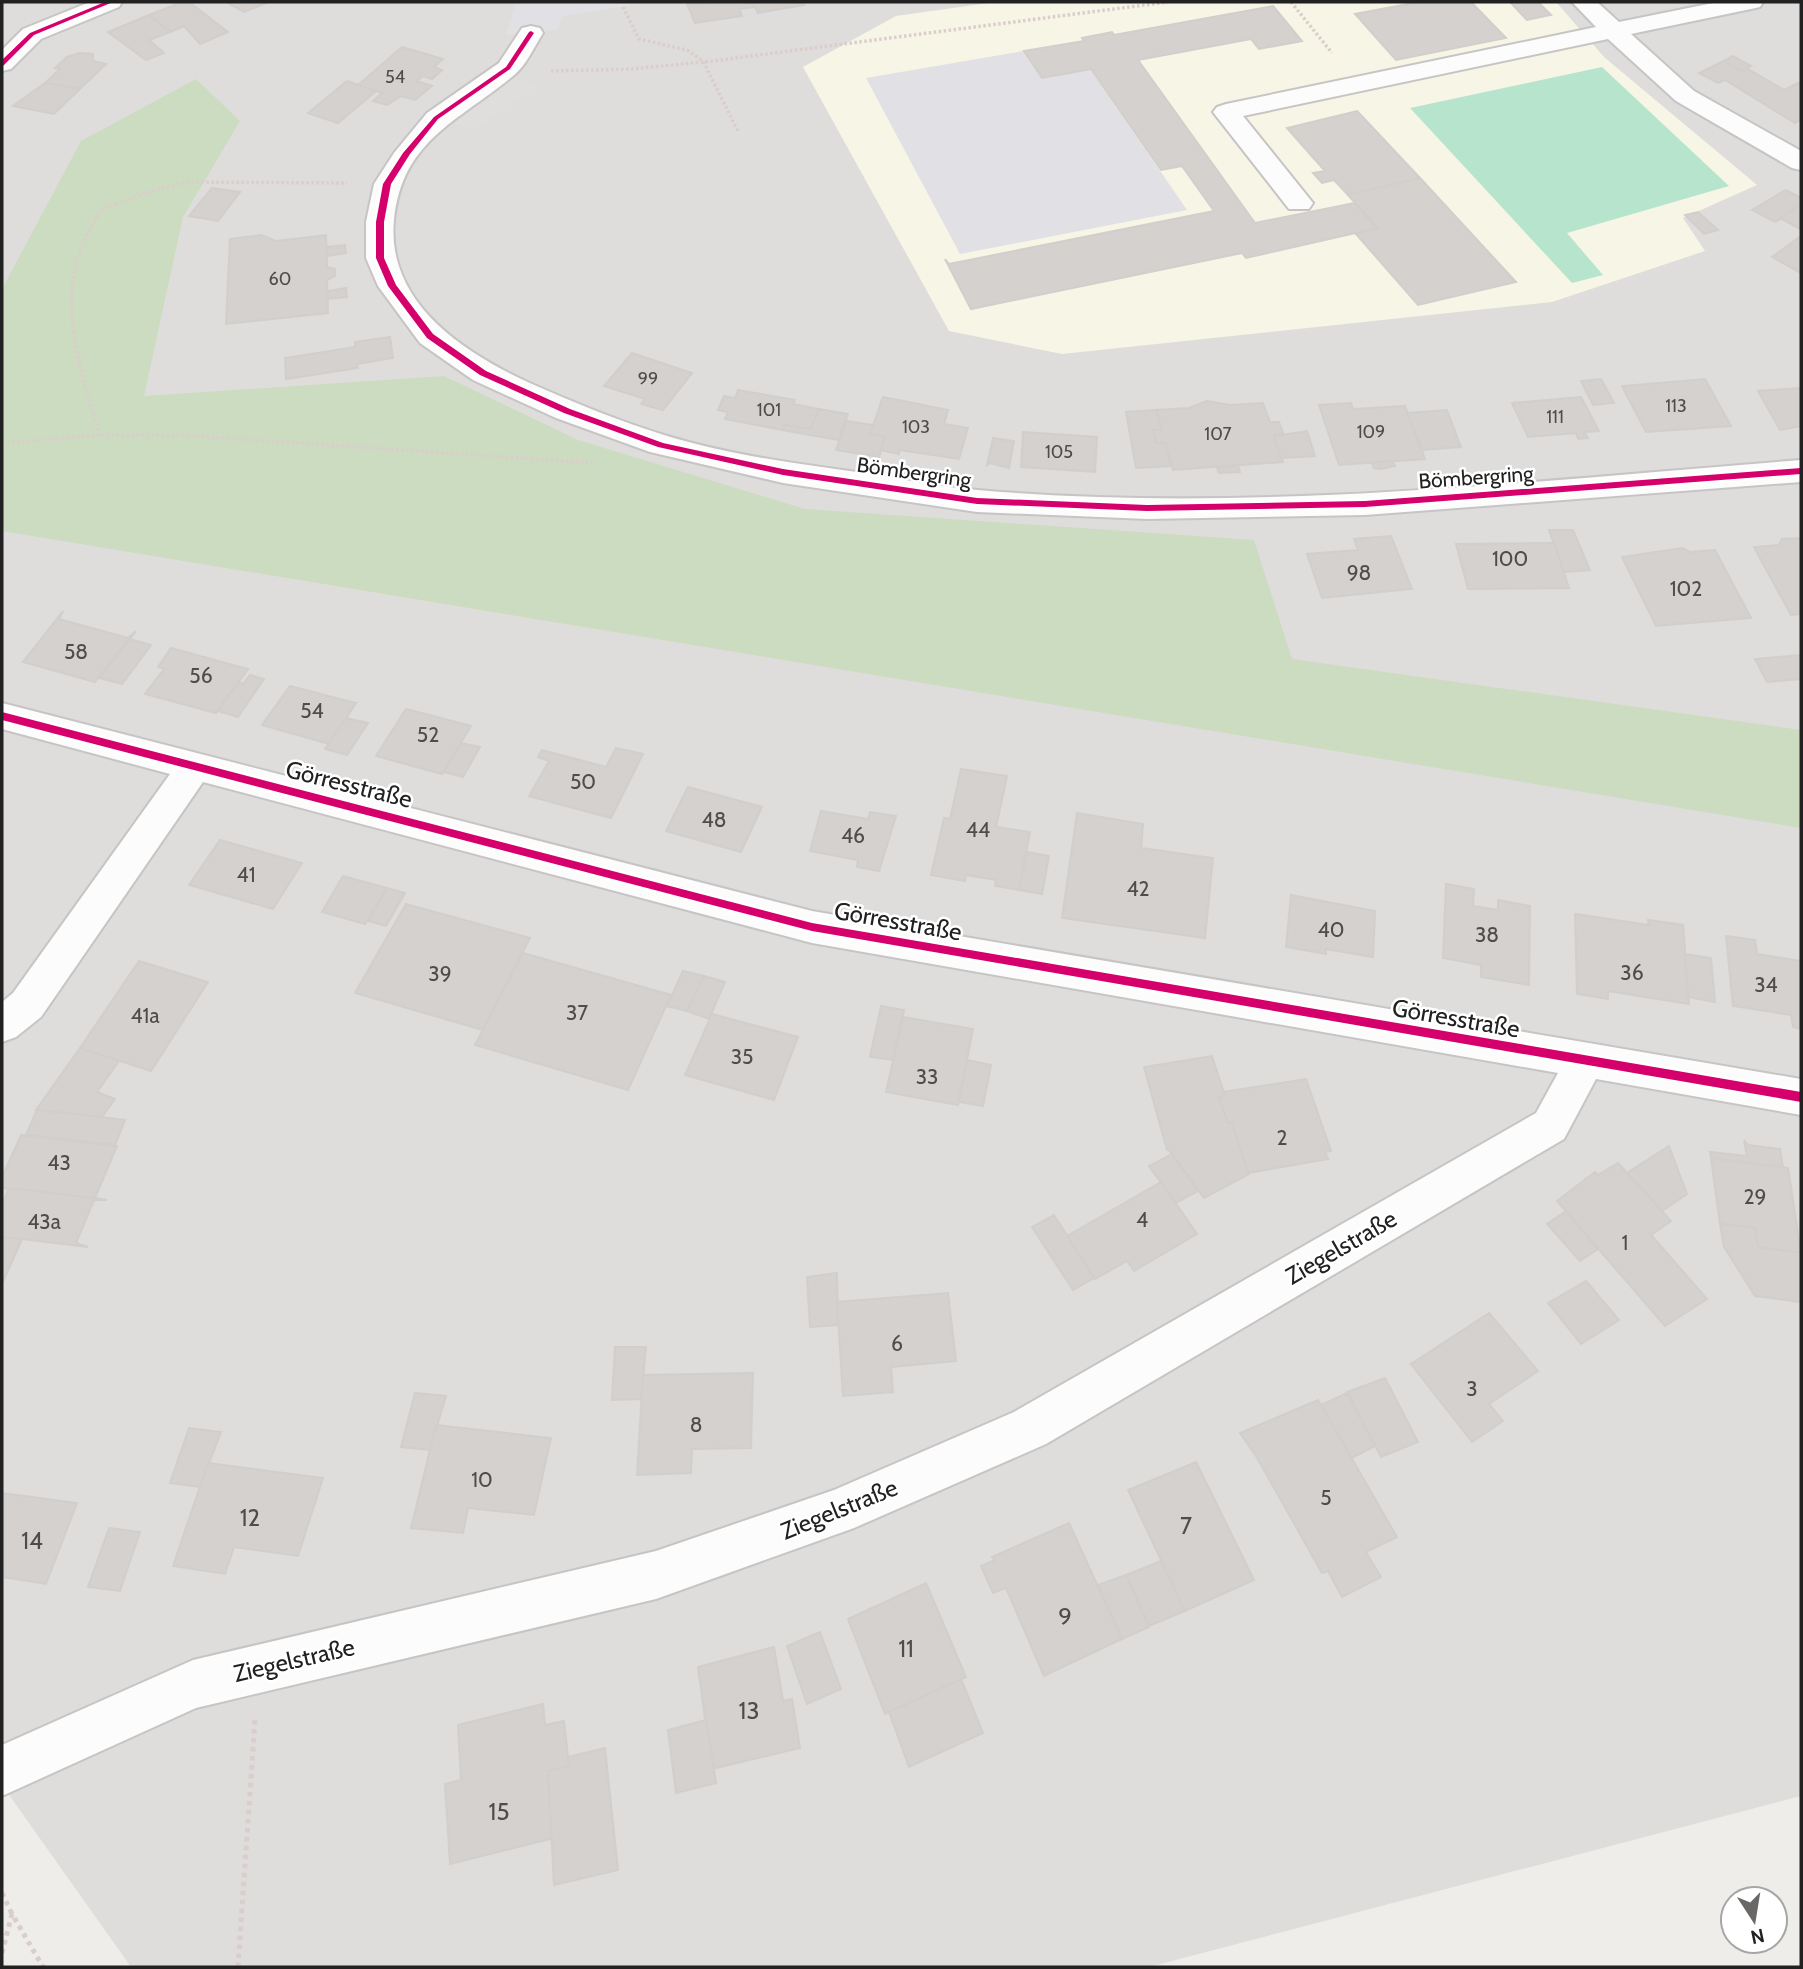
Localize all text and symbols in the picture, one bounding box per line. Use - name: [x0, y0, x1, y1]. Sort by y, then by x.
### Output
- house number: 54: [385, 66, 405, 88]
- house number: 60: [269, 268, 291, 290]
- house number: 99: [638, 368, 658, 390]
- house number: 113: [1665, 395, 1687, 417]
- house number: 101: [757, 399, 781, 421]
- house number: 111: [1546, 406, 1564, 428]
- house number: 103: [902, 416, 930, 438]
- house number: 109: [1357, 421, 1385, 443]
- house number: 107: [1204, 423, 1232, 445]
- house number: 105: [1045, 441, 1073, 463]
- street label: Bömbergring: [855, 452, 973, 492]
- street label: Bömbergring: [1418, 460, 1535, 493]
- house number: 100: [1492, 546, 1528, 571]
- house number: 98: [1347, 560, 1371, 585]
- house number: 102: [1670, 576, 1702, 601]
- house number: 58: [64, 639, 88, 664]
- house number: 56: [189, 663, 213, 688]
- house number: 54: [300, 698, 324, 723]
- house number: 52: [417, 722, 439, 747]
- street label: Görresstraße: [283, 754, 415, 814]
- house number: 50: [570, 769, 596, 794]
- house number: 48: [702, 807, 726, 832]
- house number: 44: [966, 817, 990, 842]
- house number: 46: [841, 823, 865, 848]
- house number: 41: [237, 862, 255, 887]
- house number: 42: [1126, 876, 1150, 901]
- street label: Görresstraße: [832, 895, 964, 947]
- house number: 40: [1318, 917, 1344, 942]
- house number: 38: [1475, 922, 1499, 947]
- house number: 36: [1620, 960, 1644, 985]
- house number: 39: [428, 961, 452, 986]
- house number: 34: [1754, 972, 1778, 997]
- street label: Görresstraße: [1390, 992, 1522, 1044]
- house number: 37: [566, 1000, 588, 1025]
- house number: 41a: [130, 1003, 160, 1028]
- house number: 35: [731, 1044, 753, 1069]
- house number: 33: [916, 1064, 938, 1089]
- house number: 2: [1276, 1125, 1288, 1150]
- house number: 43: [47, 1150, 71, 1175]
- house number: 29: [1744, 1184, 1766, 1209]
- street label: Ziegelstraße: [1280, 1204, 1402, 1290]
- house number: 4: [1136, 1207, 1148, 1232]
- house number: 43a: [27, 1209, 61, 1234]
- house number: 1: [1622, 1230, 1628, 1255]
- house number: 6: [891, 1331, 903, 1356]
- house number: 3: [1466, 1376, 1478, 1401]
- house number: 8: [690, 1412, 702, 1437]
- house number: 10: [471, 1467, 493, 1492]
- street label: Ziegelstraße: [776, 1472, 902, 1546]
- house number: 5: [1320, 1485, 1332, 1510]
- house number: 12: [240, 1503, 260, 1532]
- house number: 7: [1180, 1511, 1192, 1540]
- house number: 14: [21, 1526, 43, 1555]
- house number: 9: [1058, 1602, 1072, 1631]
- street label: Ziegelstraße: [231, 1632, 357, 1688]
- house number: 11: [898, 1634, 914, 1663]
- house number: 13: [739, 1696, 759, 1725]
- house number: 15: [489, 1797, 509, 1826]
- north arrow: [1719, 1885, 1789, 1955]
- text: N: [1748, 1923, 1766, 1949]

